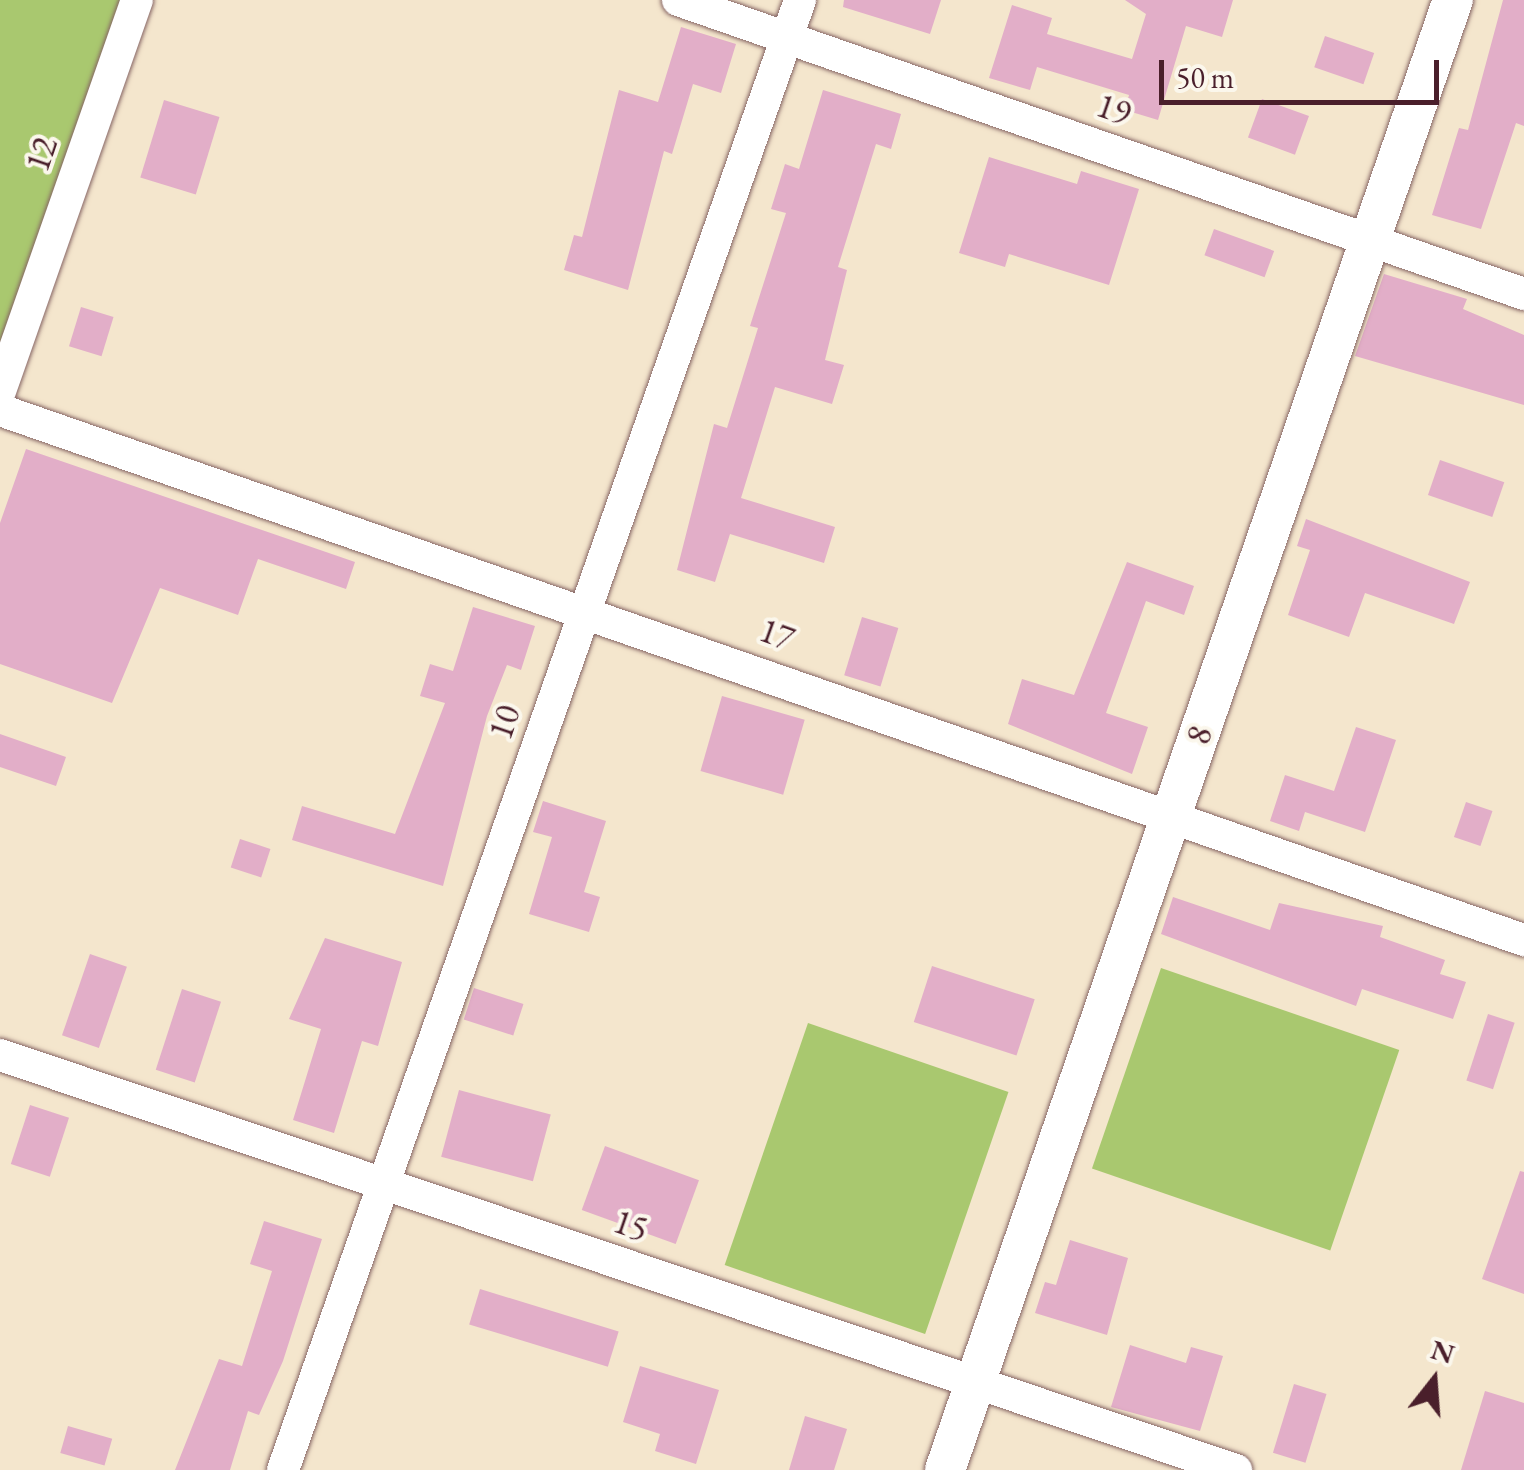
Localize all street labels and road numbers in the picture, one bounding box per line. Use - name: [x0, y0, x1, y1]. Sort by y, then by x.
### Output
- street label: 19: [1091, 84, 1137, 134]
- street label: 12: [16, 131, 66, 177]
- street label: 17: [754, 609, 800, 659]
- street label: 10: [479, 699, 529, 745]
- street label: 8: [1176, 720, 1222, 750]
- street label: 15: [608, 1200, 654, 1250]

